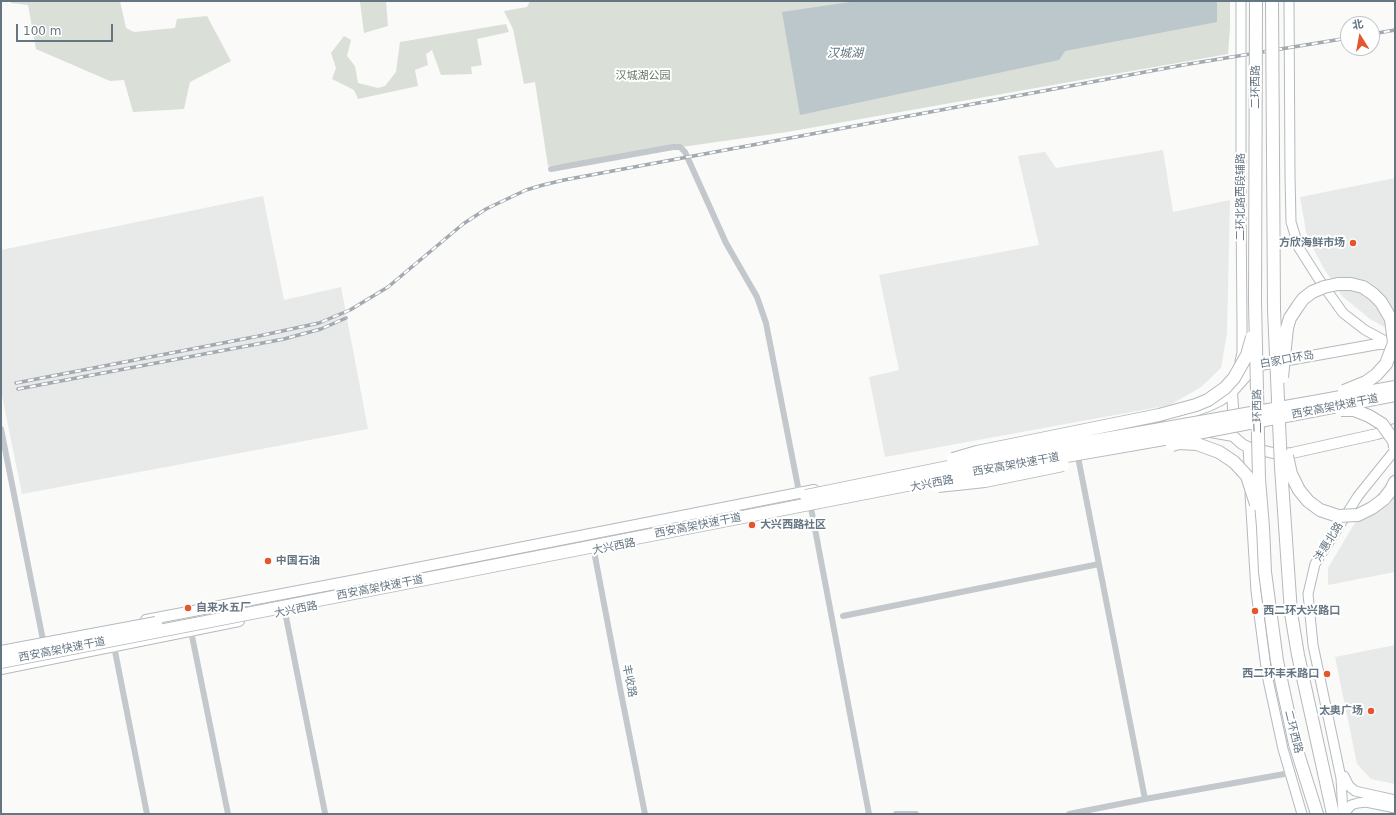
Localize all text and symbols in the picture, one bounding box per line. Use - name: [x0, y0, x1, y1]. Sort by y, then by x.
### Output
- scale bar: [18, 16, 115, 42]
- north arrow: [1340, 16, 1380, 56]
- text: 北: [1351, 17, 1364, 32]
- text: 100 m: [23, 24, 61, 38]
- water label: 汉城湖: [827, 47, 863, 61]
- street label: 二环西路: [1249, 65, 1263, 109]
- park label: 汉城湖公园: [616, 69, 670, 83]
- street label: 二环北路西段辅路: [1234, 153, 1248, 241]
- place label: 方欣海鲜市场: [1279, 236, 1345, 250]
- marker: 方欣海鲜市场: [1348, 238, 1358, 248]
- street label: 白家口环岛: [1259, 349, 1315, 371]
- street label: 二环西路: [1251, 389, 1265, 433]
- street label: 西安高架快速干道: [1291, 392, 1379, 422]
- street label: 西安高架快速干道: [972, 451, 1060, 479]
- street label: 大兴西路: [909, 473, 955, 495]
- street label: 西安高架快速干道: [654, 511, 742, 541]
- place label: 大兴西路社区: [760, 518, 826, 532]
- marker: 大兴西路社区: [747, 520, 757, 530]
- street label: 沣惠北路: [1312, 520, 1346, 564]
- street label: 大兴西路: [591, 536, 637, 558]
- place label: 中国石油: [276, 554, 320, 568]
- marker: 中国石油: [263, 556, 273, 566]
- street label: 西安高架快速干道: [336, 573, 424, 603]
- street label: 大兴西路: [273, 599, 319, 621]
- place label: 自来水五厂: [196, 601, 251, 615]
- marker: 自来水五厂: [183, 603, 193, 613]
- place label: 西二环大兴路口: [1263, 604, 1340, 618]
- marker: 西二环大兴路口: [1250, 606, 1260, 616]
- street label: 西安高架快速干道: [18, 635, 106, 665]
- street label: 丰收路: [619, 664, 639, 698]
- place label: 西二环丰禾路口: [1242, 667, 1319, 681]
- marker: 西二环丰禾路口: [1322, 669, 1332, 679]
- place label: 太奥广场: [1319, 704, 1363, 718]
- marker: 太奥广场: [1366, 706, 1376, 716]
- street label: 二环西路: [1281, 709, 1305, 755]

